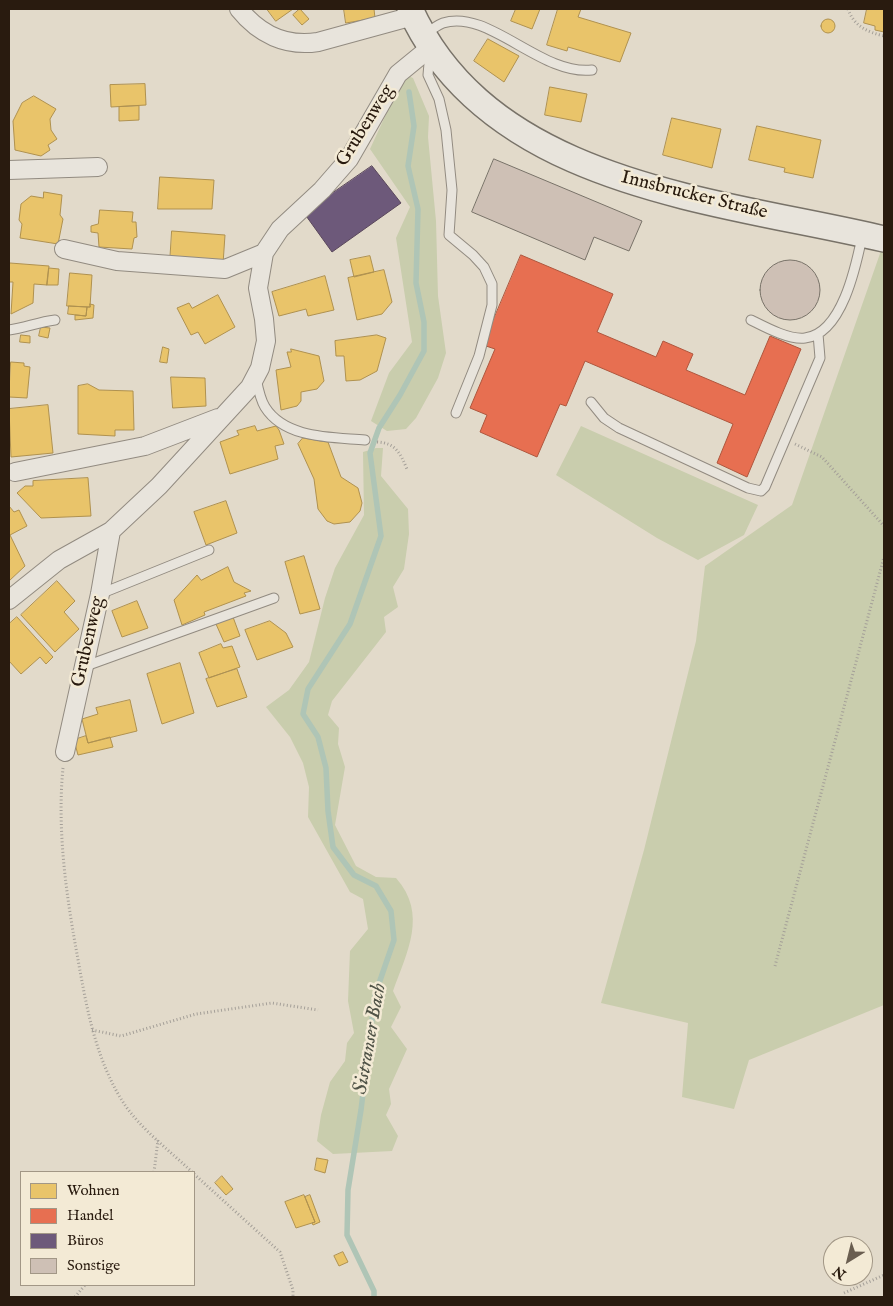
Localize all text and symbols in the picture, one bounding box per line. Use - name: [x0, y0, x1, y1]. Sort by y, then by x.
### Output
- street label: Grubenweg: [332, 81, 400, 171]
- street label: Innsbrucker Straße: [618, 167, 770, 225]
- street label: Grubenweg: [68, 595, 110, 689]
- water label: Sistranser Bach: [349, 982, 393, 1096]
- legend: [20, 1171, 195, 1286]
- text: Wohnen: [67, 1181, 119, 1200]
- text: Handel: [67, 1206, 113, 1225]
- text: Büros: [67, 1231, 104, 1250]
- north arrow: [823, 1236, 873, 1286]
- text: Sonstige: [67, 1256, 120, 1275]
- text: N: [830, 1261, 850, 1283]

